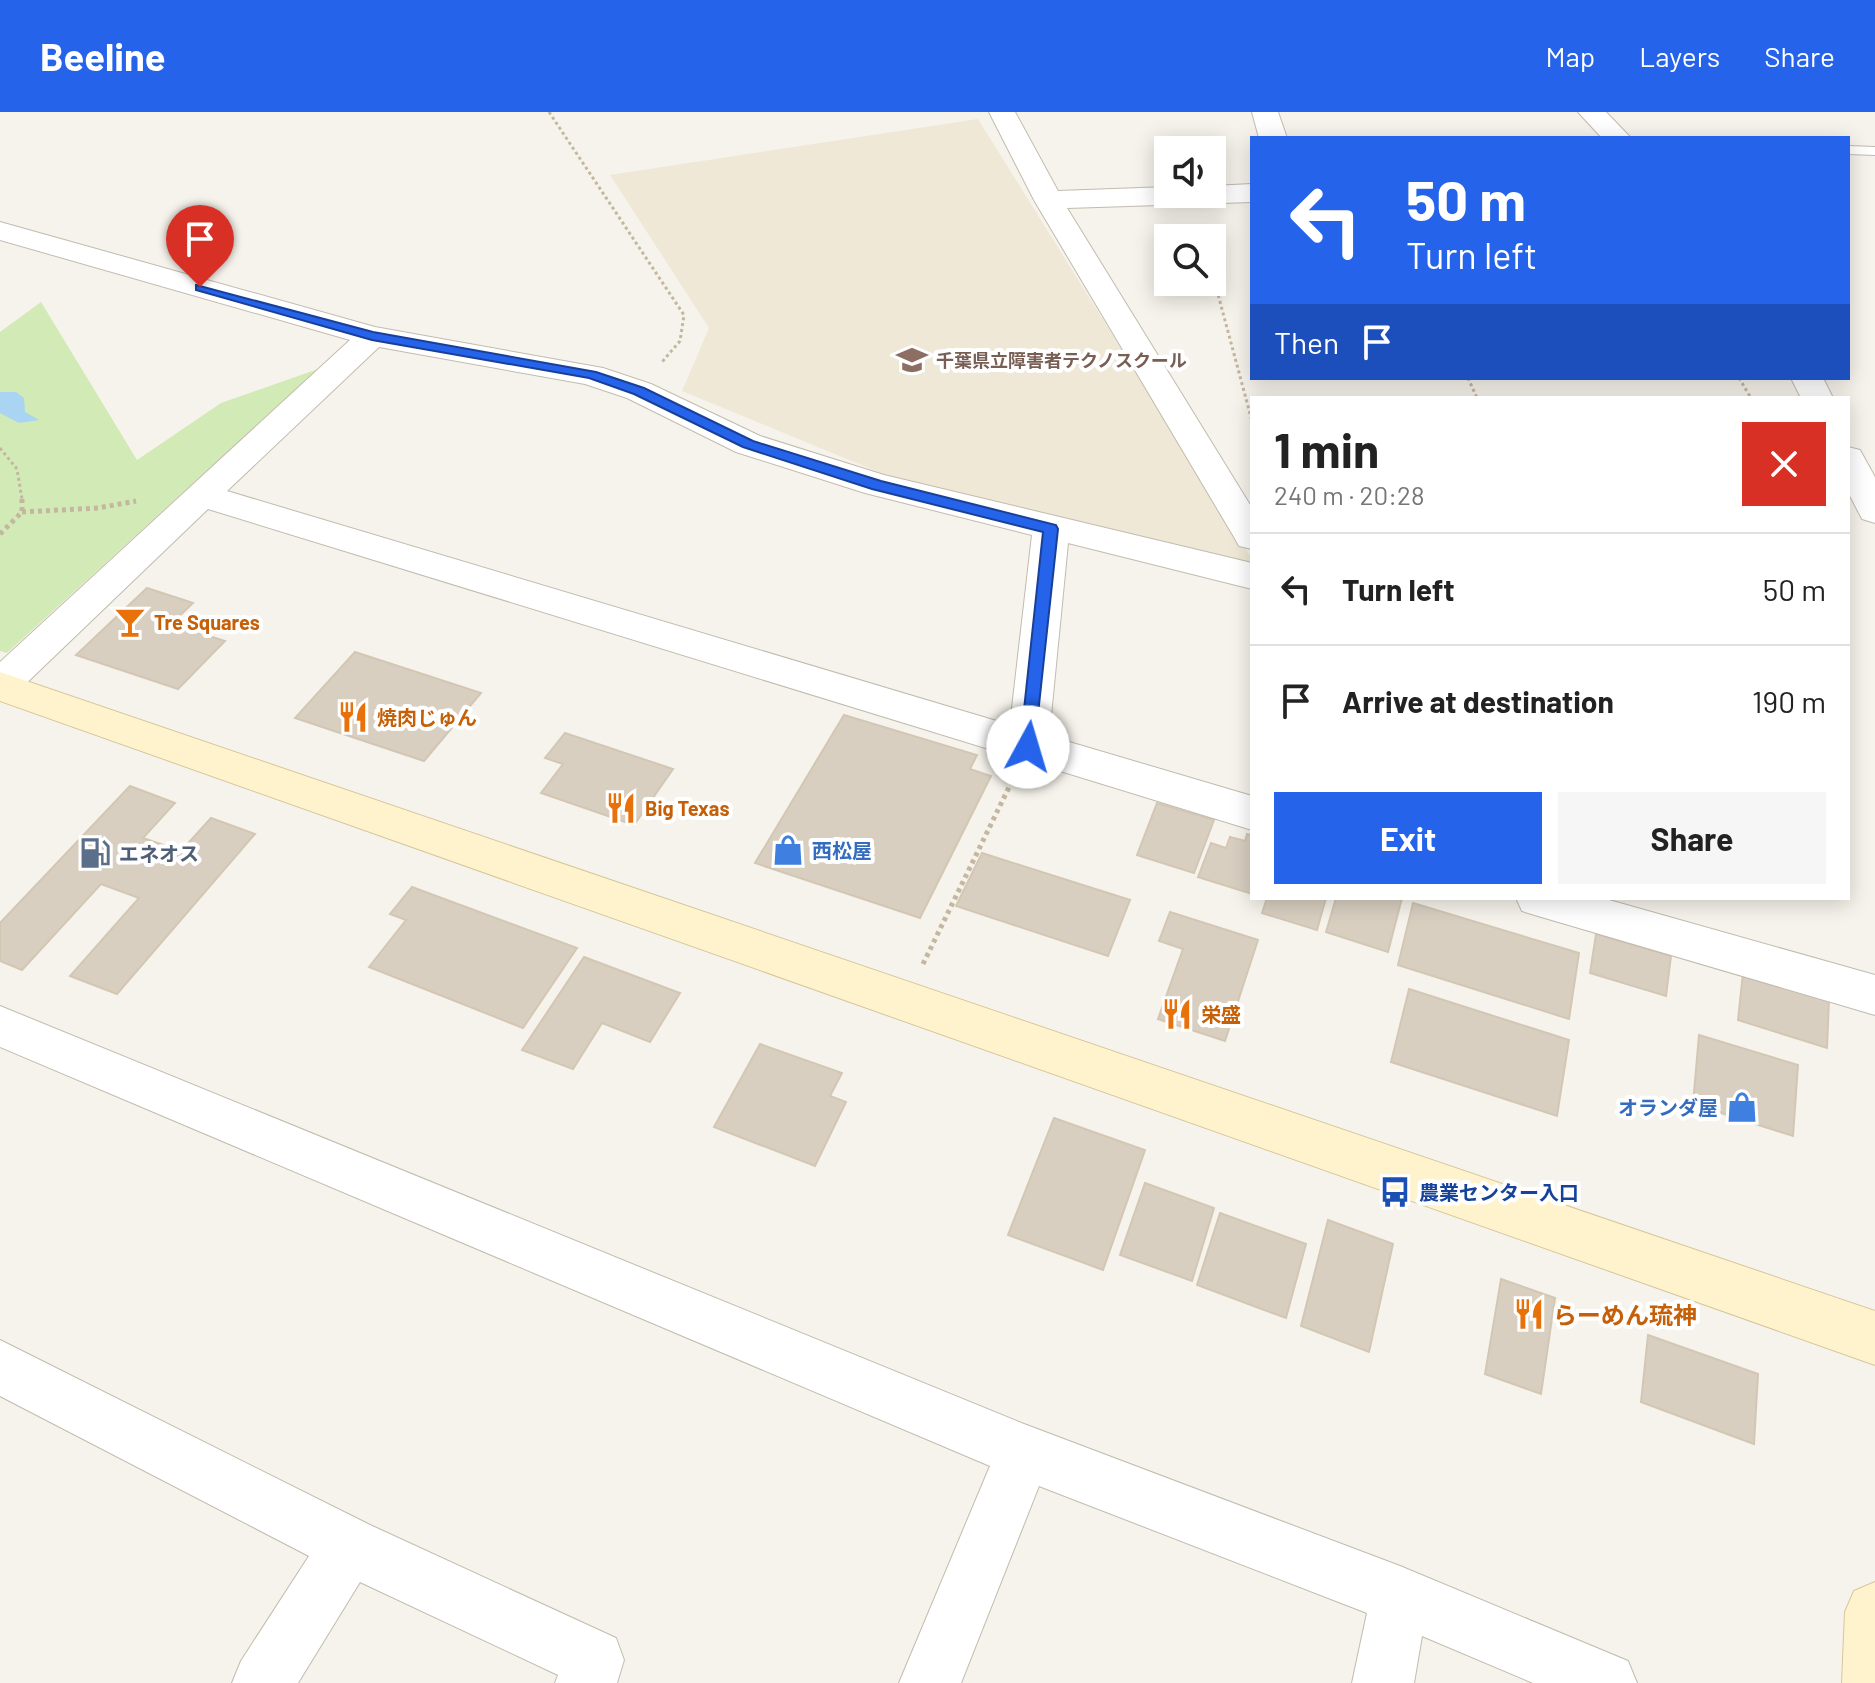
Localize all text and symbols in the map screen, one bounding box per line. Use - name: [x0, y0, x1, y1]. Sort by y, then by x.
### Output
- text: Beeline: [40, 33, 165, 79]
- text: Map: [1545, 39, 1595, 73]
- text: Layers: [1639, 39, 1720, 73]
- text: Share: [1764, 39, 1835, 73]
- map controls: [1154, 136, 1226, 296]
- button: sound: [1154, 136, 1226, 208]
- text: 50 m: [1406, 165, 1526, 232]
- icon: left: [1274, 168, 1378, 272]
- pin: [166, 205, 234, 287]
- icon: arrive: [178, 217, 222, 261]
- button: search: [1154, 224, 1226, 296]
- text: Turn left: [1406, 233, 1537, 276]
- icon: arrive: [1355, 320, 1399, 364]
- text: Then: [1274, 324, 1339, 360]
- school or university icon: 千葉県立障害者テクノスクール: [895, 343, 929, 377]
- place label: 千葉県立障害者テクノスクール: [936, 349, 1187, 371]
- text: 1 min: [1274, 420, 1379, 478]
- button: close: [1742, 422, 1826, 506]
- text: 240 m · 20:28: [1274, 479, 1424, 510]
- icon: left: [1274, 567, 1318, 611]
- text: Turn left: [1342, 571, 1455, 607]
- text: 50 m: [1763, 571, 1826, 607]
- bar icon: Tre Squares: [113, 605, 147, 639]
- place label: Tre Squares: [154, 610, 260, 634]
- icon: arrive: [1274, 679, 1318, 723]
- text: Arrive at destination: [1342, 683, 1614, 719]
- text: 190 m: [1752, 683, 1826, 719]
- restaurant icon: 焼肉じゅん: [336, 700, 370, 734]
- place label: 焼肉じゅん: [377, 705, 477, 729]
- position arrow: [986, 705, 1070, 789]
- restaurant icon: Big Texas: [604, 791, 638, 825]
- button: Exit: [1274, 792, 1542, 884]
- button: Share: [1558, 792, 1826, 884]
- place label: Big Texas: [645, 796, 729, 820]
- shop icon: 西松屋: [771, 833, 805, 867]
- fuel station icon: エネオス: [78, 836, 112, 870]
- place label: 西松屋: [812, 838, 872, 862]
- place label: エネオス: [119, 841, 199, 865]
- restaurant icon: 栄盛: [1160, 997, 1194, 1031]
- place label: 栄盛: [1201, 1002, 1241, 1026]
- shop icon: オランダ屋: [1725, 1090, 1759, 1124]
- place label: オランダ屋: [1618, 1095, 1718, 1119]
- bus stop icon: 農業センター入口: [1378, 1175, 1412, 1209]
- place label: 農業センター入口: [1419, 1180, 1579, 1204]
- restaurant icon: らーめん琉神: [1512, 1297, 1546, 1331]
- place label: らーめん琉神: [1553, 1300, 1697, 1329]

